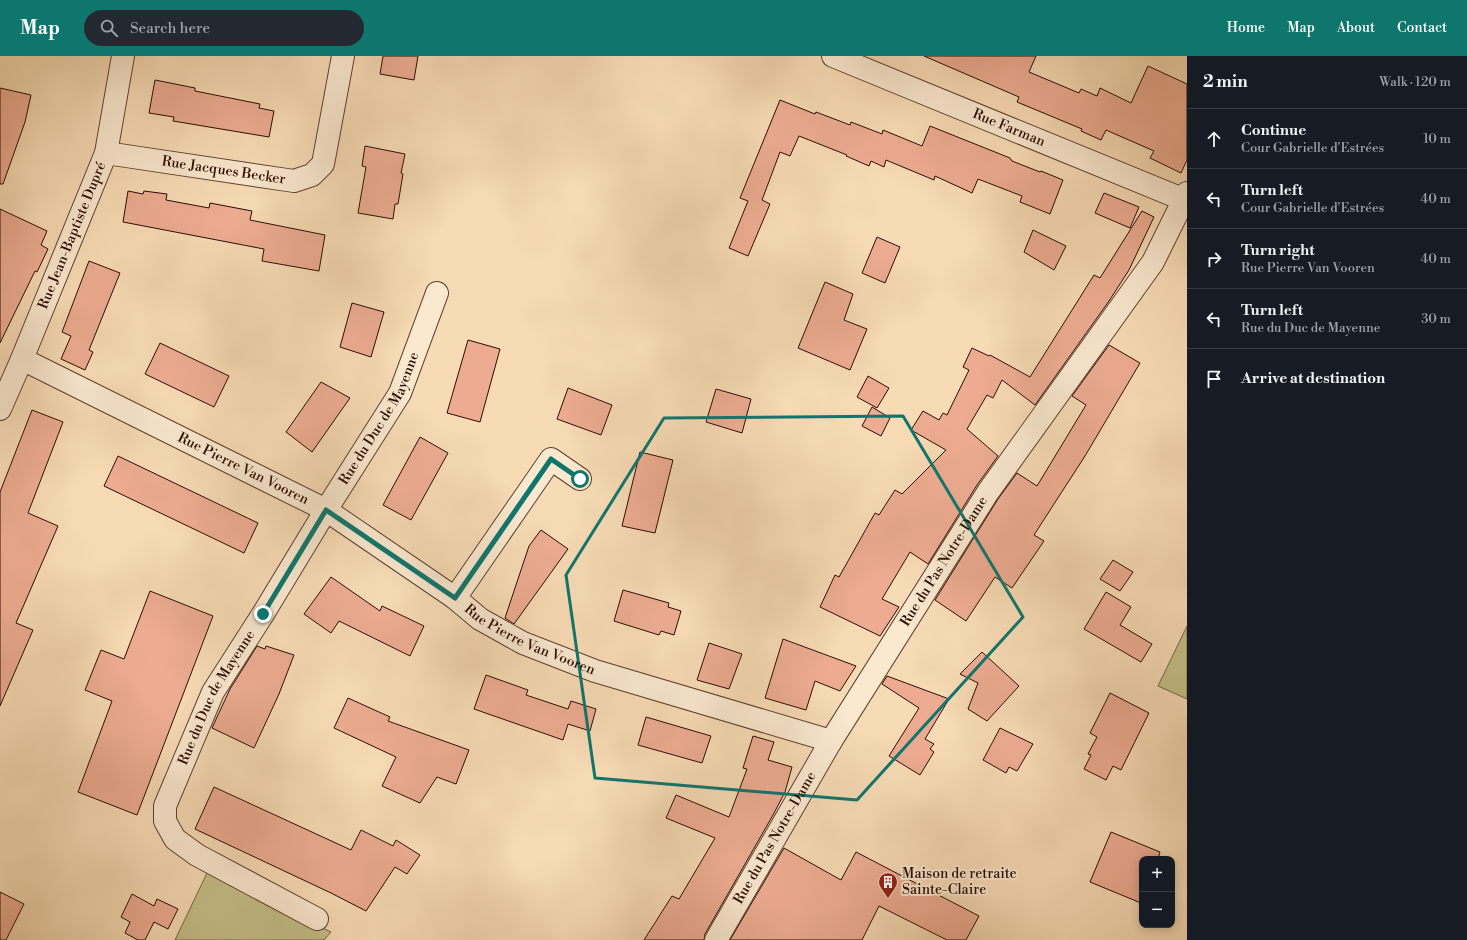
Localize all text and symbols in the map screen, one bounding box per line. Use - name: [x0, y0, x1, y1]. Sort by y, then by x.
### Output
- search box: [84, 10, 364, 46]
- text: Map: [20, 16, 60, 40]
- icon: search: [98, 17, 120, 39]
- text: Search here: [130, 19, 210, 38]
- text: Home: [1227, 19, 1265, 37]
- text: Map: [1287, 19, 1315, 37]
- text: About: [1337, 19, 1375, 37]
- text: Contact: [1397, 19, 1447, 37]
- text: 2 min: [1203, 71, 1248, 93]
- text: Walk · 120 m: [1379, 74, 1451, 90]
- street label: Rue Farman: [970, 105, 1049, 151]
- text: Continue: [1241, 121, 1306, 140]
- icon: ahead: [1203, 128, 1225, 150]
- text: 10 m: [1423, 131, 1451, 147]
- text: Cour Gabrielle d'Estrées: [1241, 140, 1384, 156]
- street label: Rue Jacques Becker: [161, 152, 287, 189]
- street label: Rue Jean-Baptiste Dupré: [34, 159, 110, 312]
- text: Turn left: [1241, 181, 1303, 200]
- icon: left: [1203, 188, 1225, 210]
- text: 40 m: [1421, 191, 1451, 207]
- text: Cour Gabrielle d'Estrées: [1241, 200, 1384, 216]
- text: Turn right: [1241, 241, 1315, 260]
- icon: right: [1203, 248, 1225, 270]
- text: 40 m: [1421, 251, 1451, 267]
- text: Rue Pierre Van Vooren: [1241, 260, 1375, 276]
- text: Turn left: [1241, 301, 1303, 320]
- icon: left: [1203, 308, 1225, 330]
- text: 30 m: [1421, 311, 1451, 327]
- text: Rue du Duc de Mayenne: [1241, 320, 1380, 336]
- street label: Rue du Duc de Mayenne: [335, 350, 423, 488]
- icon: arrive: [1203, 368, 1225, 390]
- text: Arrive at destination: [1241, 369, 1385, 388]
- street label: Rue Pierre Van Vooren: [175, 429, 312, 509]
- route start: [571, 470, 589, 488]
- street label: Rue du Pas Notre-Dame: [896, 493, 992, 630]
- street label: Rue Pierre Van Vooren: [460, 600, 598, 679]
- route end: [254, 605, 272, 623]
- street label: Rue du Duc de Mayenne: [174, 627, 259, 768]
- street label: Rue du Pas Notre-Dame: [730, 768, 820, 907]
- map controls: [1139, 856, 1175, 928]
- button: +: [1139, 856, 1175, 892]
- place label: Maison de retraite Sainte-Claire: [902, 865, 1017, 899]
- building icon: Maison de retraite Sainte-Claire: [877, 871, 899, 899]
- button: −: [1139, 892, 1175, 928]

